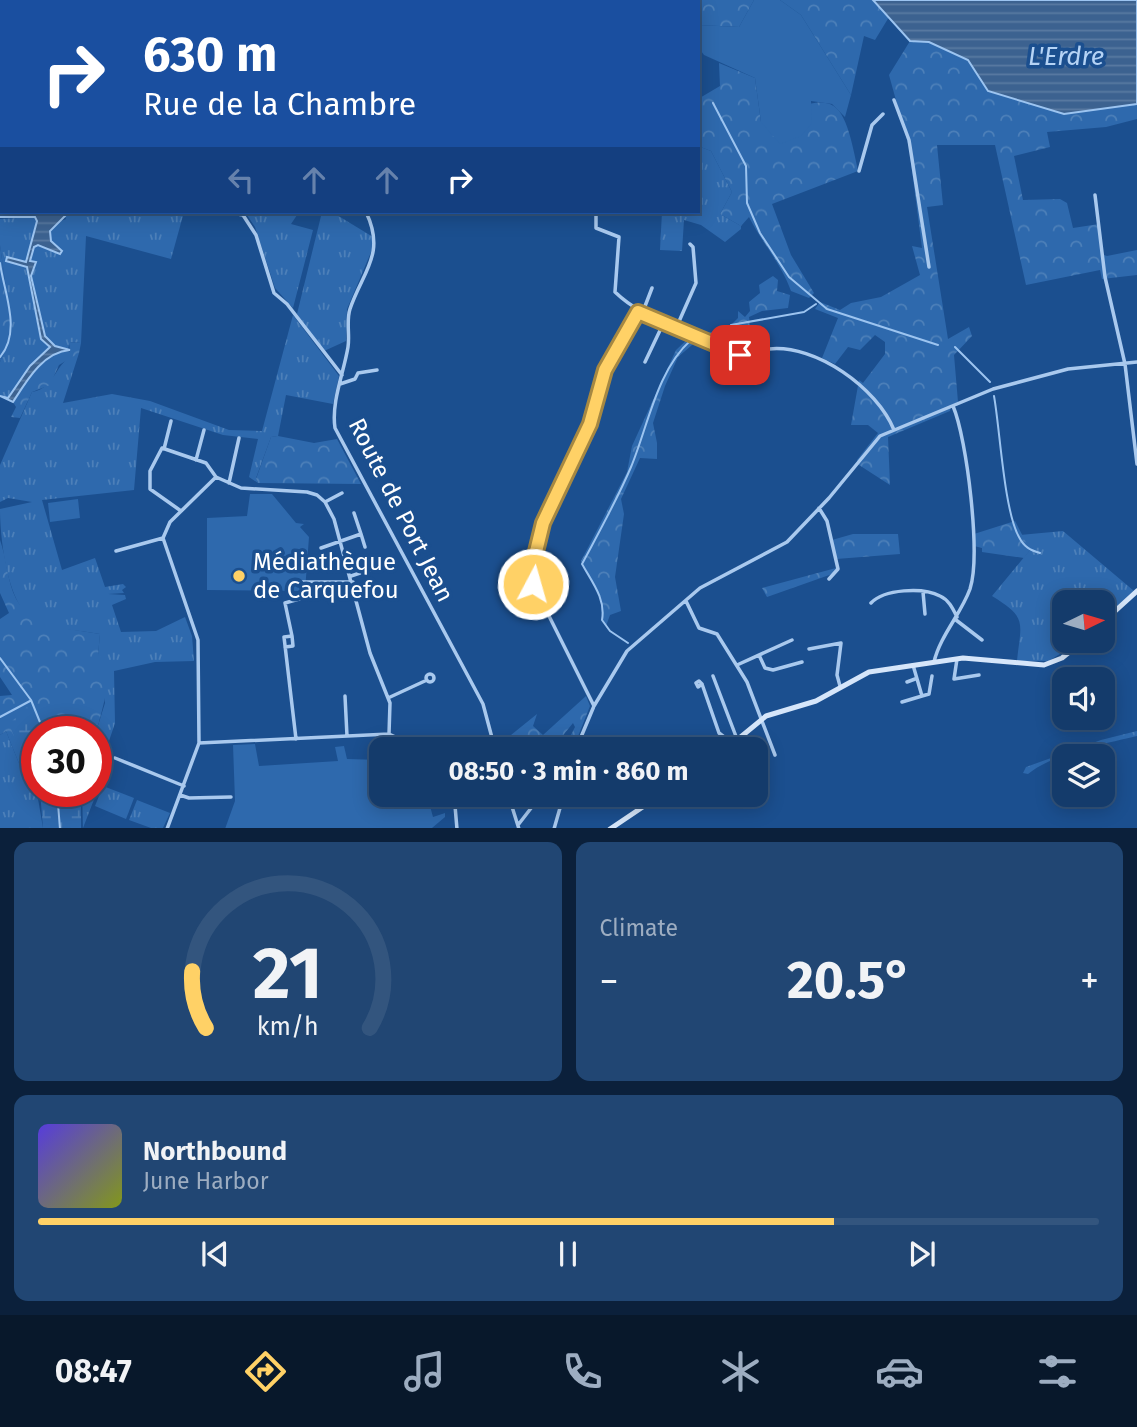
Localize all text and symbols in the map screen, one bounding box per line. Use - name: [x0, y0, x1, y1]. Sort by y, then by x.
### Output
- text: 630 m: [143, 25, 277, 84]
- icon: right: [28, 28, 119, 119]
- water label: L'Erdre: [1028, 41, 1104, 72]
- text: Rue de la Chambre: [143, 85, 416, 123]
- icon: left: [222, 161, 260, 199]
- icon: ahead: [295, 161, 333, 199]
- icon: ahead: [368, 161, 406, 199]
- icon: right: [441, 161, 479, 199]
- pin: [710, 325, 770, 385]
- icon: arrive: [721, 336, 759, 374]
- street label: Route de Port Jean: [343, 413, 459, 607]
- position arrow: [496, 547, 570, 621]
- place label: Médiathèque de Carquefou: [253, 548, 399, 604]
- marker: Médiathèque de Carquefou: [231, 568, 247, 584]
- north arrow: [1052, 590, 1115, 653]
- map controls: [1052, 590, 1115, 807]
- button: sound: [1052, 667, 1115, 730]
- speed limit sign: 30: [21, 716, 112, 807]
- button: layers: [1052, 744, 1115, 807]
- text: 08:50 · 3 min · 860 m: [448, 756, 689, 787]
- text: Climate: [600, 914, 678, 942]
- text: 21: [253, 930, 323, 1017]
- text: 20.5°: [787, 949, 912, 1012]
- text: −: [600, 958, 619, 1004]
- text: +: [1080, 958, 1099, 1004]
- text: km/h: [257, 1011, 319, 1041]
- text: Northbound: [143, 1136, 287, 1167]
- text: June Harbor: [143, 1167, 269, 1195]
- icon: previous: [196, 1235, 234, 1273]
- icon: pause: [549, 1235, 587, 1273]
- icon: next: [903, 1235, 941, 1273]
- icon: directions: [241, 1347, 290, 1396]
- icon: music: [400, 1347, 449, 1396]
- icon: phone: [558, 1347, 607, 1396]
- icon: climate: [716, 1347, 765, 1396]
- icon: car: [875, 1347, 924, 1396]
- icon: filters: [1033, 1347, 1082, 1396]
- text: 08:47: [55, 1352, 132, 1390]

